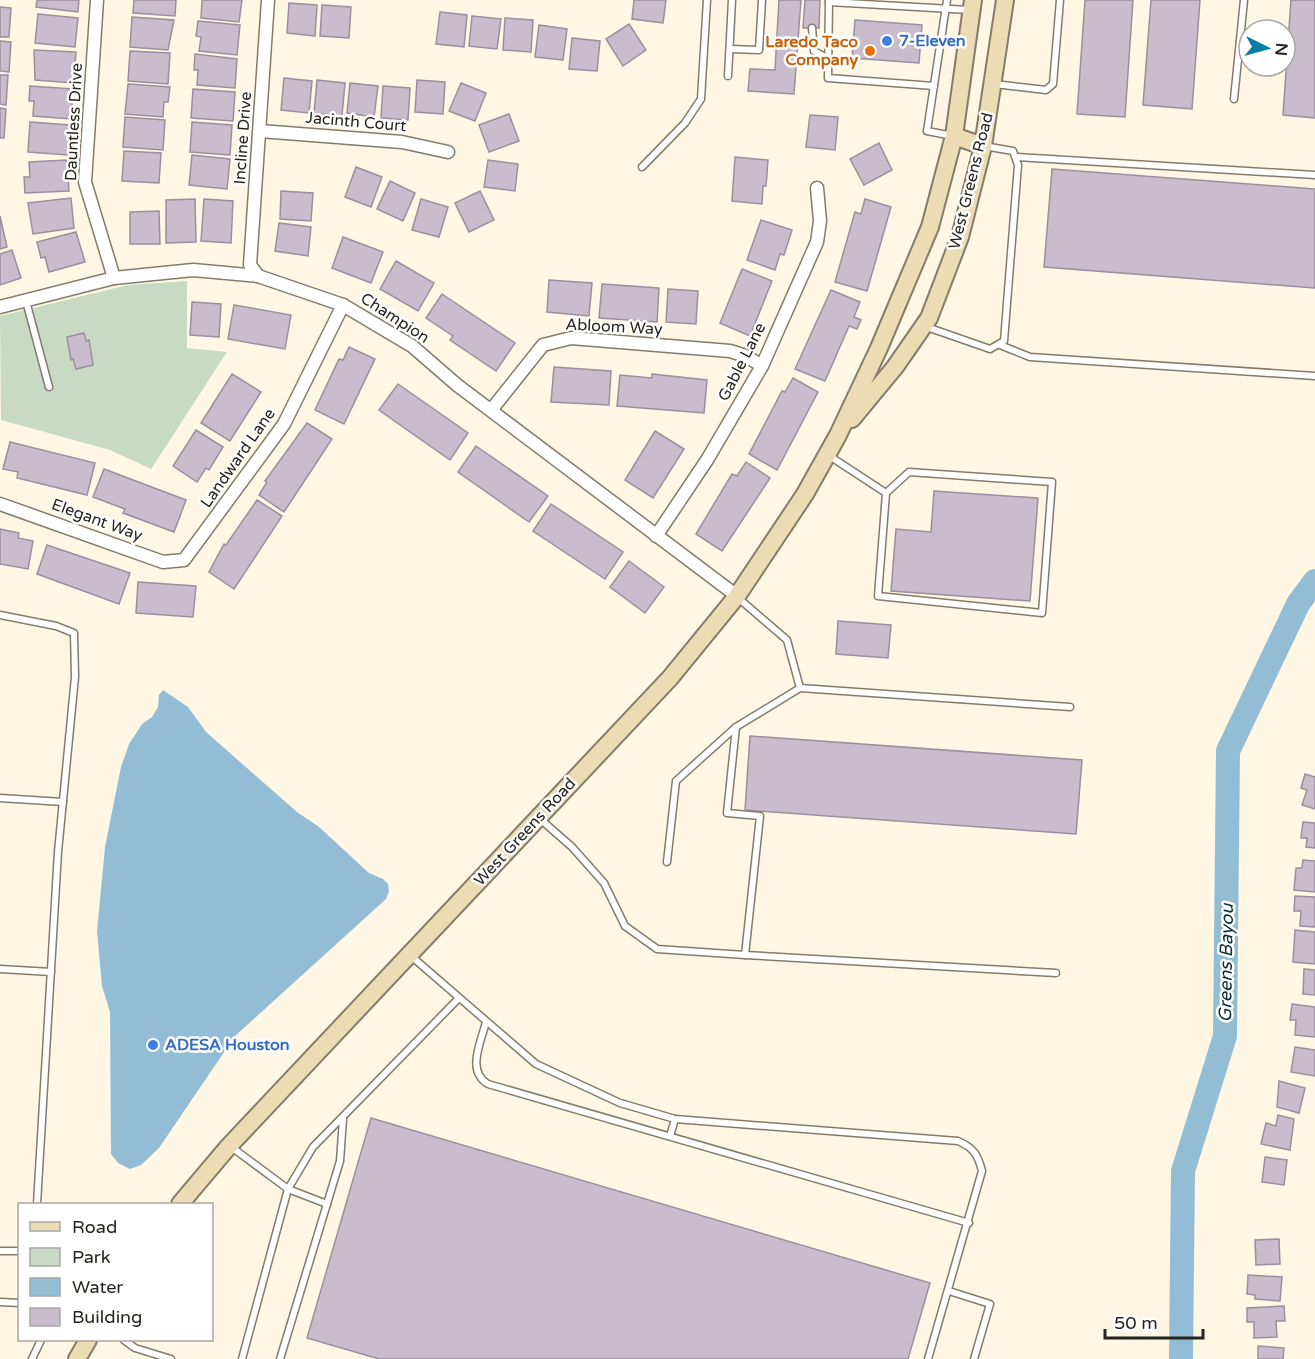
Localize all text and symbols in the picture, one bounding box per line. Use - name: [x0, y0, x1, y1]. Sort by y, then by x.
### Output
- north arrow: [1237, 18, 1297, 78]
- place label: 7-Eleven: [899, 31, 966, 51]
- place label: Laredo Taco Company: [765, 32, 858, 70]
- marker: 7-Eleven: [880, 34, 894, 48]
- text: N: [1270, 42, 1291, 56]
- marker: Laredo Taco Company: [863, 44, 877, 58]
- street label: Dauntless Drive: [61, 62, 87, 182]
- street label: Incline Drive: [230, 91, 256, 185]
- street label: Jacinth Court: [305, 108, 407, 136]
- street label: West Greens Road: [944, 111, 998, 251]
- street label: Champion: [357, 288, 433, 348]
- street label: Abloom Way: [565, 314, 663, 340]
- street label: Gable Lane: [714, 319, 770, 405]
- street label: Landward Lane: [196, 404, 280, 512]
- street label: Elegant Way: [49, 494, 146, 546]
- street label: West Greens Road: [470, 774, 580, 890]
- water label: Greens Bayou: [1214, 902, 1238, 1023]
- place label: ADESA Houston: [165, 1035, 290, 1055]
- marker: ADESA Houston: [146, 1038, 160, 1052]
- legend: [18, 1203, 213, 1341]
- text: Road: [72, 1216, 117, 1238]
- text: Park: [72, 1246, 111, 1268]
- text: Water: [72, 1276, 123, 1298]
- scale bar: [1105, 1302, 1202, 1340]
- text: Building: [72, 1306, 142, 1328]
- text: 50 m: [1114, 1312, 1158, 1334]

